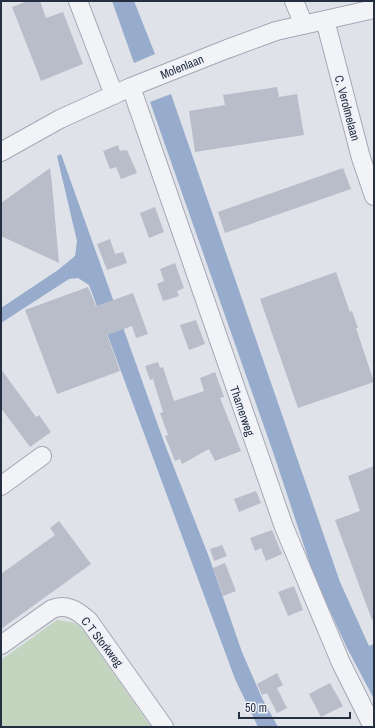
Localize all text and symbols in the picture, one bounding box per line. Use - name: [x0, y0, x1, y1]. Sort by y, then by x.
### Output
- street label: Molenlaan: [158, 51, 206, 83]
- street label: C. Verolmelaan: [331, 73, 363, 143]
- street label: Thamerweg: [226, 384, 258, 439]
- street label: C T Storkweg: [77, 614, 127, 671]
- scale bar: [239, 694, 350, 720]
- text: 50 m: [245, 700, 267, 716]

